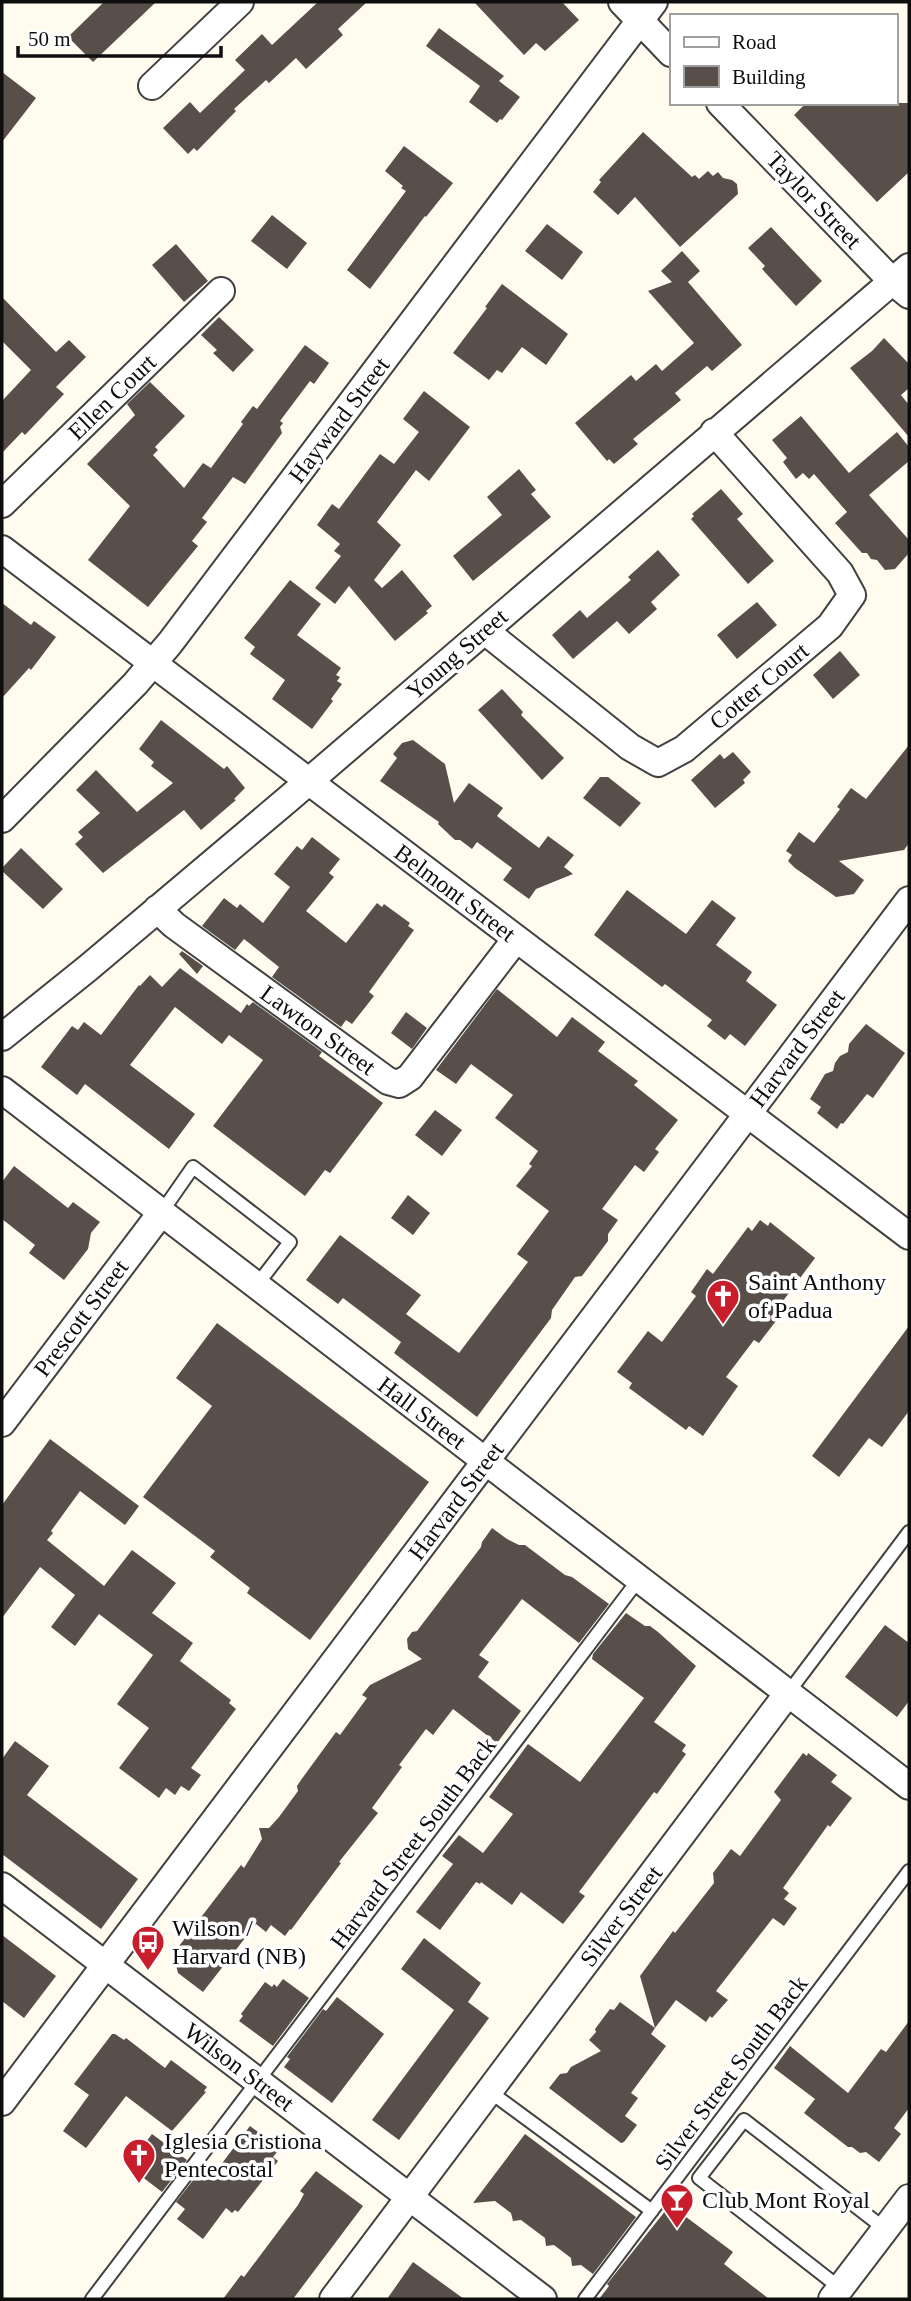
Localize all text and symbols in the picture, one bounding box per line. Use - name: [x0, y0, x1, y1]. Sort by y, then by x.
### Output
- scale bar: [18, 14, 220, 58]
- legend: [670, 14, 897, 105]
- text: 50 m: [28, 27, 71, 51]
- text: Road: [732, 30, 777, 54]
- text: Building: [732, 65, 806, 89]
- street label: Taylor Street: [761, 146, 867, 254]
- street label: Ellen Court: [63, 349, 161, 445]
- street label: Hayward Street: [283, 352, 395, 488]
- street label: Young Street: [401, 603, 513, 705]
- street label: Cotter Court: [704, 637, 814, 735]
- street label: Belmont Street: [389, 839, 521, 947]
- street label: Lawton Street: [256, 980, 381, 1080]
- street label: Harvard Street: [744, 984, 850, 1112]
- street label: Prescott Street: [29, 1254, 133, 1381]
- place label: Saint Anthony of Padua: [748, 1269, 886, 1323]
- church icon: Saint Anthony of Padua: [704, 1277, 742, 1326]
- street label: Hall Street: [373, 1372, 471, 1455]
- street label: Harvard Street: [403, 1437, 509, 1565]
- street label: Harvard Street South Back: [325, 1732, 501, 1954]
- street label: Silver Street: [575, 1860, 667, 1971]
- place label: Wilson / Harvard (NB): [172, 1915, 306, 1969]
- bus stop icon: Wilson / Harvard (NB): [129, 1923, 167, 1972]
- street label: Silver Street South Back: [649, 1971, 813, 2175]
- street label: Wilson Street: [179, 2017, 299, 2117]
- place label: Iglesia Cristiona Pentecostal: [164, 2128, 322, 2182]
- church icon: Iglesia Cristiona Pentecostal: [120, 2136, 158, 2185]
- bar icon: Club Mont Royal: [658, 2181, 696, 2230]
- place label: Club Mont Royal: [702, 2187, 870, 2213]

